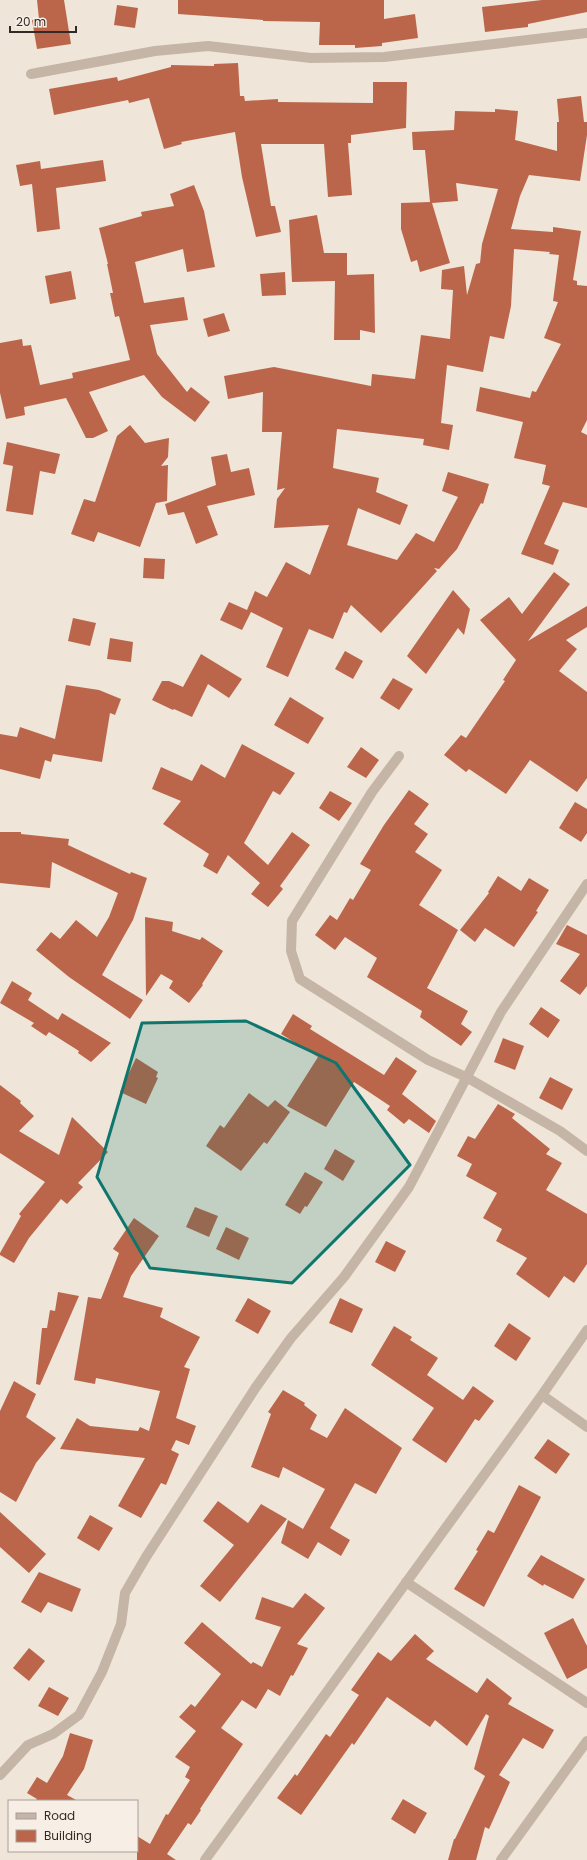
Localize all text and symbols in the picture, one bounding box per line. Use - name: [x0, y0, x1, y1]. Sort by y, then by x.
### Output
- scale bar: [10, 8, 76, 34]
- text: 20 m: [16, 13, 46, 30]
- legend: [8, 1800, 138, 1852]
- text: Road: [44, 1807, 75, 1824]
- text: Building: [44, 1827, 92, 1844]

